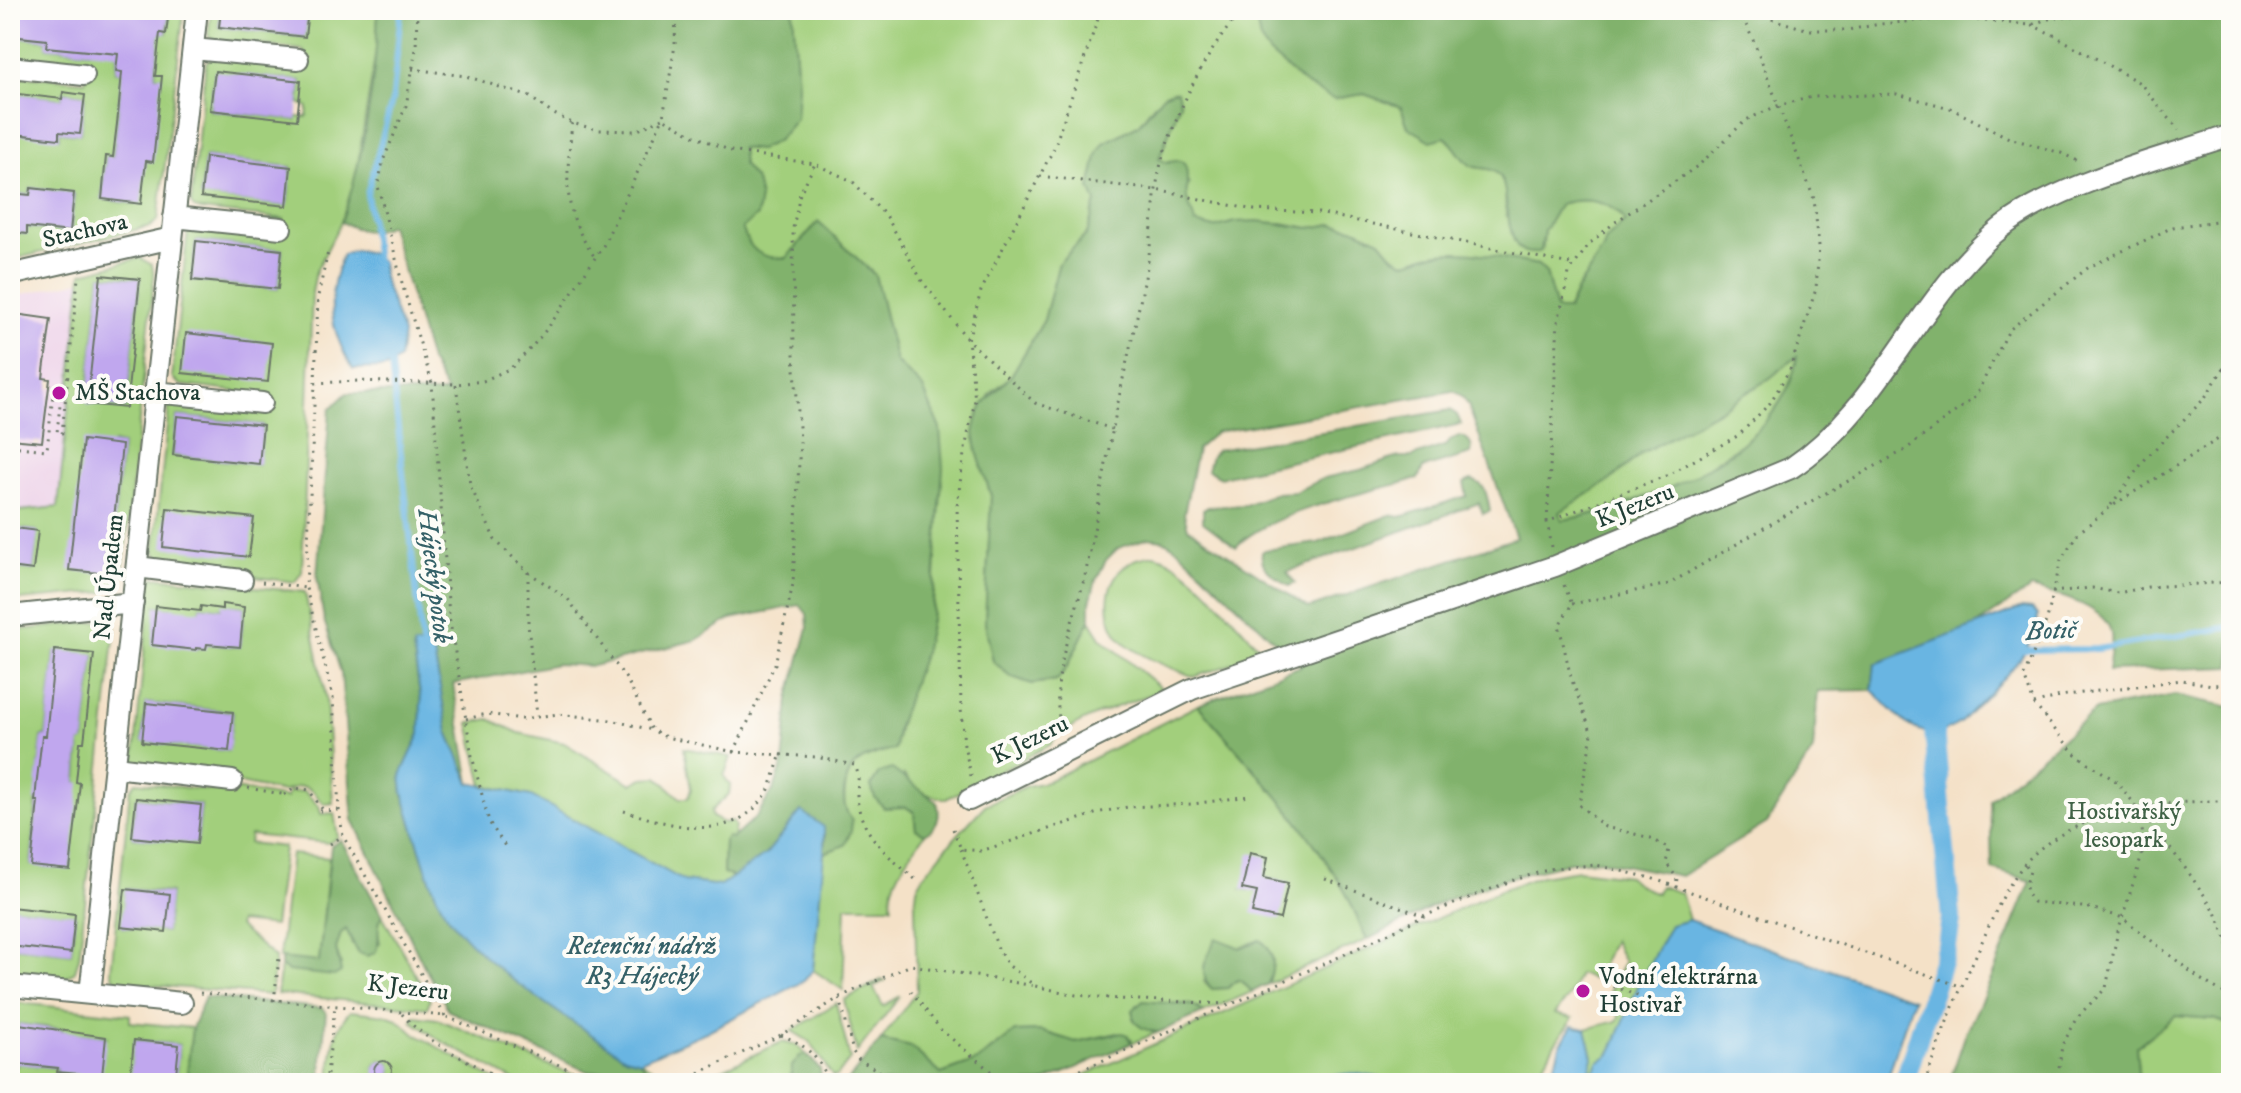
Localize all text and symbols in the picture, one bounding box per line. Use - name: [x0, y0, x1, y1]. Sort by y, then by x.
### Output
- street label: Stachova: [40, 207, 131, 255]
- place label: MŠ Stachova: [75, 377, 201, 408]
- marker: MŠ Stachova: [50, 384, 68, 402]
- street label: K Jezeru: [1591, 477, 1679, 535]
- water label: Hájecký potok: [409, 506, 459, 645]
- street label: Nad Úpadem: [86, 512, 131, 642]
- water label: Botič: [2024, 613, 2081, 648]
- street label: K Jezeru: [987, 709, 1073, 771]
- park label: Hostivařský lesopark: [2067, 797, 2182, 855]
- water label: Retenční nádrž R3 Hájecký: [566, 930, 717, 993]
- place label: Vodní elektrárna Hostivař: [1598, 962, 1758, 1020]
- street label: K Jezeru: [366, 968, 450, 1008]
- marker: Vodní elektrárna Hostivař: [1574, 982, 1592, 1000]

